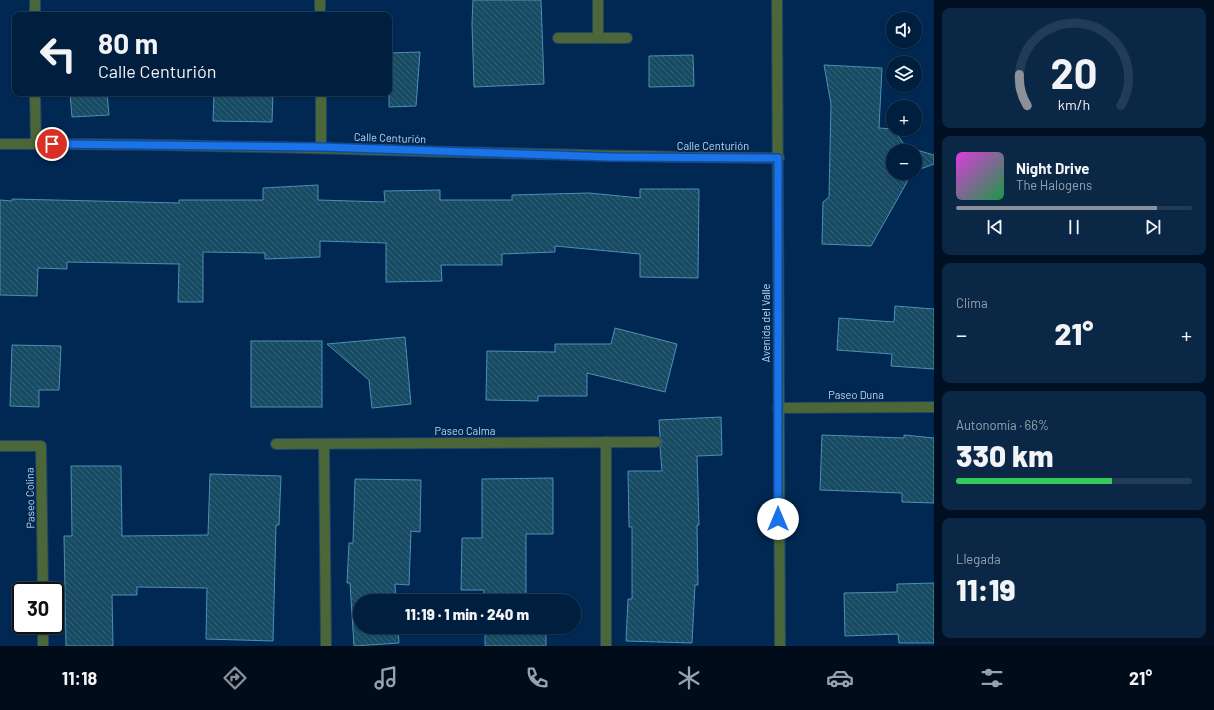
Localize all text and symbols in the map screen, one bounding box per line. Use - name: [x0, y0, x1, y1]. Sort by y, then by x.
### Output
- map controls: [886, 12, 922, 180]
- button: sound: [886, 12, 922, 48]
- text: 80 m: [98, 26, 158, 60]
- icon: left: [32, 28, 84, 80]
- text: 20: [1050, 47, 1098, 97]
- button: layers: [886, 56, 922, 92]
- text: Calle Centurión: [98, 60, 216, 82]
- text: km/h: [1058, 95, 1090, 112]
- button: +: [886, 100, 922, 136]
- pin: [35, 127, 69, 161]
- street label: Calle Centurión: [354, 130, 426, 145]
- icon: arrive: [41, 133, 63, 155]
- street label: Calle Centurión: [677, 139, 749, 152]
- button: −: [886, 144, 922, 180]
- text: Night Drive: [1016, 159, 1089, 177]
- text: The Halogens: [1016, 177, 1092, 193]
- icon: previous: [984, 216, 1006, 238]
- icon: pause: [1063, 216, 1085, 238]
- icon: next: [1142, 216, 1164, 238]
- street label: Avenida del Valle: [759, 283, 772, 362]
- text: Clima: [956, 295, 988, 311]
- text: 21°: [1055, 315, 1093, 351]
- text: −: [956, 321, 967, 347]
- text: +: [1181, 321, 1192, 347]
- street label: Paseo Duna: [828, 388, 884, 401]
- text: Autonomía · 66%: [956, 417, 1049, 433]
- street label: Paseo Calma: [435, 424, 495, 437]
- text: 330 km: [956, 437, 1054, 473]
- street label: Paseo Colina: [22, 467, 37, 529]
- position arrow: [757, 498, 799, 540]
- text: Llegada: [956, 551, 1001, 567]
- text: 11:19: [956, 571, 1015, 607]
- speed limit sign: 30: [12, 582, 64, 634]
- text: 11:19 · 1 min · 240 m: [405, 605, 529, 623]
- icon: directions: [221, 664, 249, 692]
- icon: music: [372, 664, 400, 692]
- icon: phone: [523, 664, 551, 692]
- icon: climate: [675, 664, 703, 692]
- icon: car: [826, 664, 854, 692]
- icon: filters: [978, 664, 1006, 692]
- text: 11:18: [62, 667, 97, 689]
- text: 21°: [1129, 667, 1152, 689]

